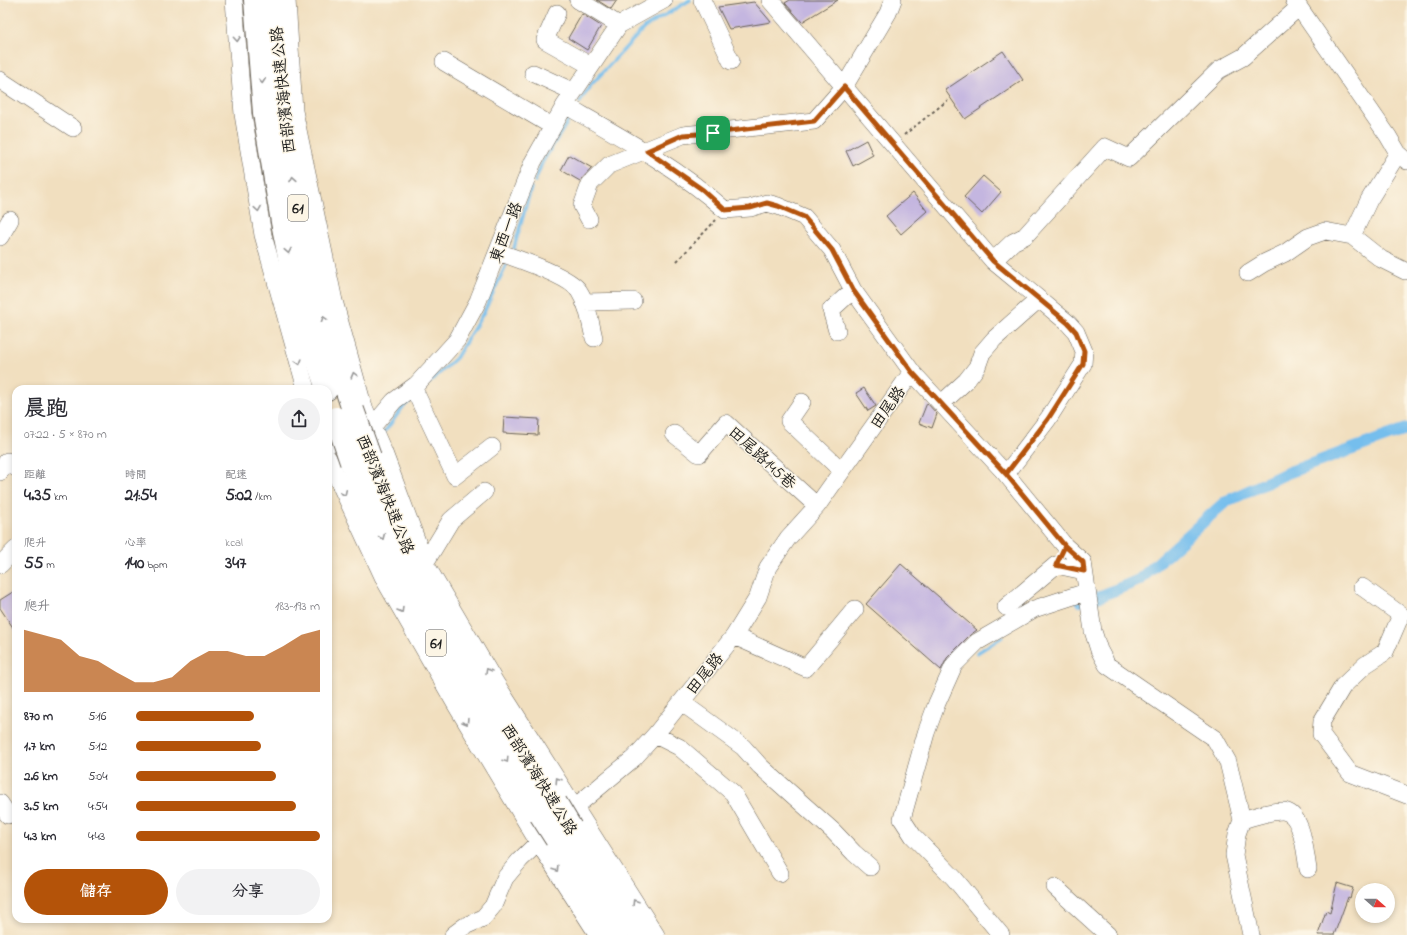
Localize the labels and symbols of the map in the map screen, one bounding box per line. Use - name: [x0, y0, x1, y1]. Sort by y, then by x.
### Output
- street label: 西部濱海快速公路: [265, 25, 303, 155]
- one-way arrow: [232, 36, 241, 42]
- one-way arrow: [257, 78, 266, 84]
- pin: [696, 116, 730, 150]
- one-way arrow: [289, 176, 297, 182]
- road number: 61: [288, 195, 308, 221]
- street label: 東西一路: [484, 199, 530, 267]
- one-way arrow: [254, 206, 262, 212]
- one-way arrow: [283, 247, 291, 254]
- one-way arrow: [320, 316, 329, 323]
- one-way arrow: [294, 358, 303, 365]
- one-way arrow: [350, 372, 359, 379]
- street label: 田尾路: [865, 382, 912, 435]
- street label: 田尾路145巷: [722, 421, 801, 496]
- street label: 西部濱海快速公路: [349, 431, 419, 559]
- one-way arrow: [340, 489, 348, 496]
- one-way arrow: [378, 533, 386, 540]
- one-way arrow: [397, 606, 404, 613]
- road number: 61: [426, 630, 446, 656]
- street label: 田尾路: [681, 648, 730, 700]
- one-way arrow: [486, 668, 493, 675]
- one-way arrow: [462, 718, 469, 725]
- street label: 西部濱海快速公路: [494, 719, 582, 841]
- one-way arrow: [501, 756, 509, 763]
- one-way arrow: [556, 778, 563, 785]
- one-way arrow: [551, 865, 559, 872]
- north arrow: [1355, 883, 1395, 923]
- one-way arrow: [632, 899, 640, 906]

